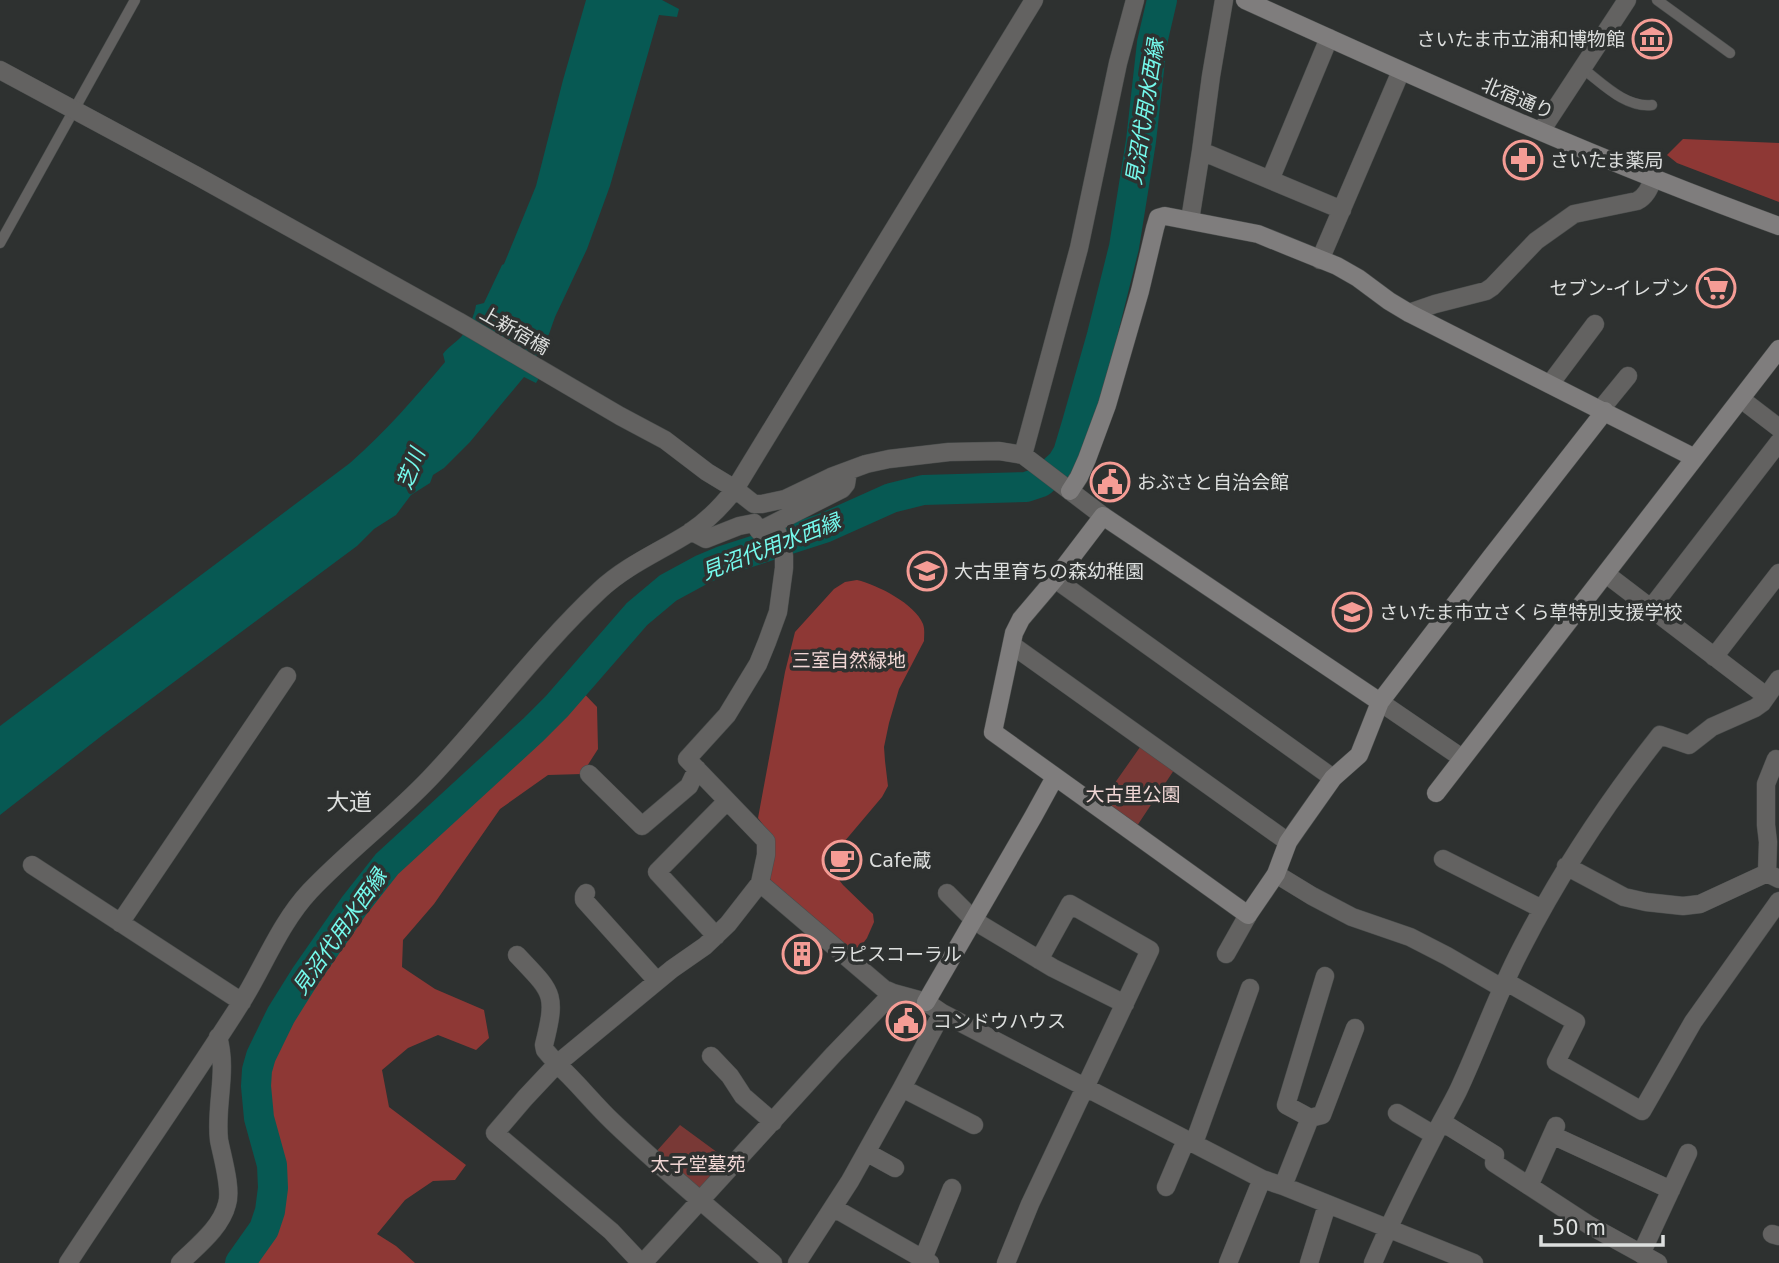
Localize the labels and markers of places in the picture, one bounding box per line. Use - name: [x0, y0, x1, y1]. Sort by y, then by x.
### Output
- museum icon: さいたま市立浦和博物館: [1631, 18, 1673, 60]
- place label: さいたま市立浦和博物館: [1417, 28, 1625, 50]
- pharmacy icon: さいたま薬局: [1502, 139, 1544, 181]
- place label: さいたま薬局: [1550, 149, 1663, 171]
- supermarket icon: セブン-イレブン: [1695, 267, 1737, 309]
- place label: セブン-イレブン: [1549, 277, 1689, 299]
- public building icon: おぶさと自治会館: [1089, 461, 1131, 503]
- place label: おぶさと自治会館: [1137, 471, 1289, 493]
- school or university icon: 大古里育ちの森幼稚園: [906, 550, 948, 592]
- place label: 大古里育ちの森幼稚園: [954, 560, 1144, 582]
- school or university icon: さいたま市立さくら草特別支援学校: [1331, 591, 1373, 633]
- place label: さいたま市立さくら草特別支援学校: [1379, 601, 1682, 623]
- cafe icon: Cafe蔵: [821, 839, 863, 881]
- place label: Cafe蔵: [869, 849, 931, 871]
- building icon: ラピスコーラル: [781, 933, 823, 975]
- place label: ラピスコーラル: [829, 943, 962, 965]
- public building icon: コンドウハウス: [885, 1000, 927, 1042]
- place label: コンドウハウス: [933, 1010, 1066, 1032]

